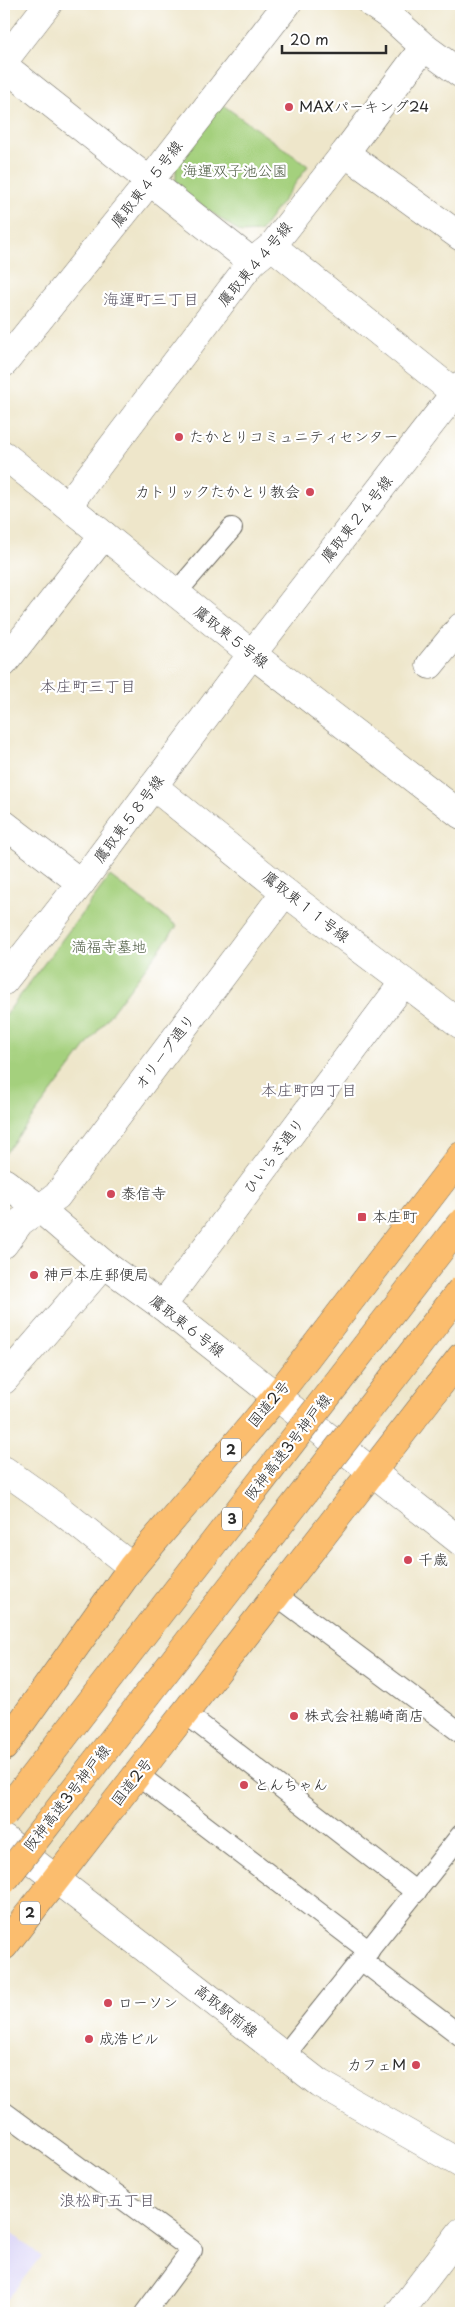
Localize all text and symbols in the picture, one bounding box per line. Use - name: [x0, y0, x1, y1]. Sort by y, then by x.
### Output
- scale bar: [282, 22, 386, 54]
- text: 20 m: [290, 27, 329, 50]
- place label: MAXパーキング24: [299, 94, 429, 117]
- marker: MAXパーキング24: [283, 101, 295, 113]
- street label: 鷹取東４５号線: [104, 135, 187, 232]
- park label: 海運双子池公園: [182, 158, 288, 181]
- street label: 鷹取東４４号線: [211, 215, 296, 311]
- district label: 海運町三丁目: [103, 286, 199, 310]
- place label: たかとりコミュニティセンター: [189, 424, 398, 447]
- marker: たかとりコミュニティセンター: [173, 431, 185, 443]
- street label: 鷹取東２４号線: [314, 470, 397, 567]
- place label: カトリックたかとり教会: [135, 479, 300, 502]
- marker: カトリックたかとり教会: [304, 486, 316, 498]
- street label: 鷹取東５号線: [189, 599, 274, 673]
- district label: 本庄町三丁目: [40, 673, 136, 697]
- street label: 鷹取東５８号線: [87, 769, 169, 867]
- street label: 鷹取東１１号線: [258, 864, 355, 947]
- park label: 満福寺墓地: [71, 934, 147, 957]
- street label: オリーブ通り: [128, 1008, 200, 1094]
- district label: 本庄町四丁目: [261, 1077, 357, 1101]
- street label: ひいらぎ通り: [237, 1112, 309, 1198]
- place label: 泰信寺: [121, 1181, 166, 1204]
- marker: 泰信寺: [105, 1188, 117, 1200]
- place label: 本庄町: [372, 1204, 418, 1227]
- marker: 本庄町: [356, 1211, 368, 1223]
- place label: 神戸本庄郵便局: [44, 1262, 149, 1285]
- marker: 神戸本庄郵便局: [28, 1269, 40, 1281]
- street label: 鷹取東６号線: [145, 1288, 230, 1362]
- street label: 国道2号: [241, 1374, 295, 1432]
- street label: 阪神高速3号神戸線: [238, 1388, 336, 1504]
- road number: 2: [221, 1438, 241, 1462]
- road number: 3: [222, 1508, 242, 1530]
- place label: 千歳: [418, 1547, 448, 1570]
- marker: 千歳: [402, 1554, 414, 1566]
- place label: 株式会社鵜崎商店: [304, 1703, 424, 1726]
- marker: 株式会社鵜崎商店: [288, 1710, 300, 1722]
- street label: 阪神高速3号神戸線: [17, 1739, 115, 1855]
- street label: 国道2号: [105, 1752, 157, 1810]
- place label: とんちゃん: [254, 1772, 328, 1795]
- marker: とんちゃん: [238, 1779, 250, 1791]
- road number: 2: [20, 1902, 40, 1925]
- street label: 高取駅前線: [190, 1978, 264, 2042]
- place label: ローソン: [118, 1990, 178, 2013]
- marker: ローソン: [102, 1997, 114, 2009]
- place label: 成浩ビル: [99, 2026, 159, 2049]
- marker: 成浩ビル: [83, 2033, 95, 2045]
- place label: カフェM: [347, 2052, 406, 2075]
- marker: カフェM: [410, 2059, 422, 2071]
- district label: 浪松町五丁目: [59, 2187, 155, 2211]

